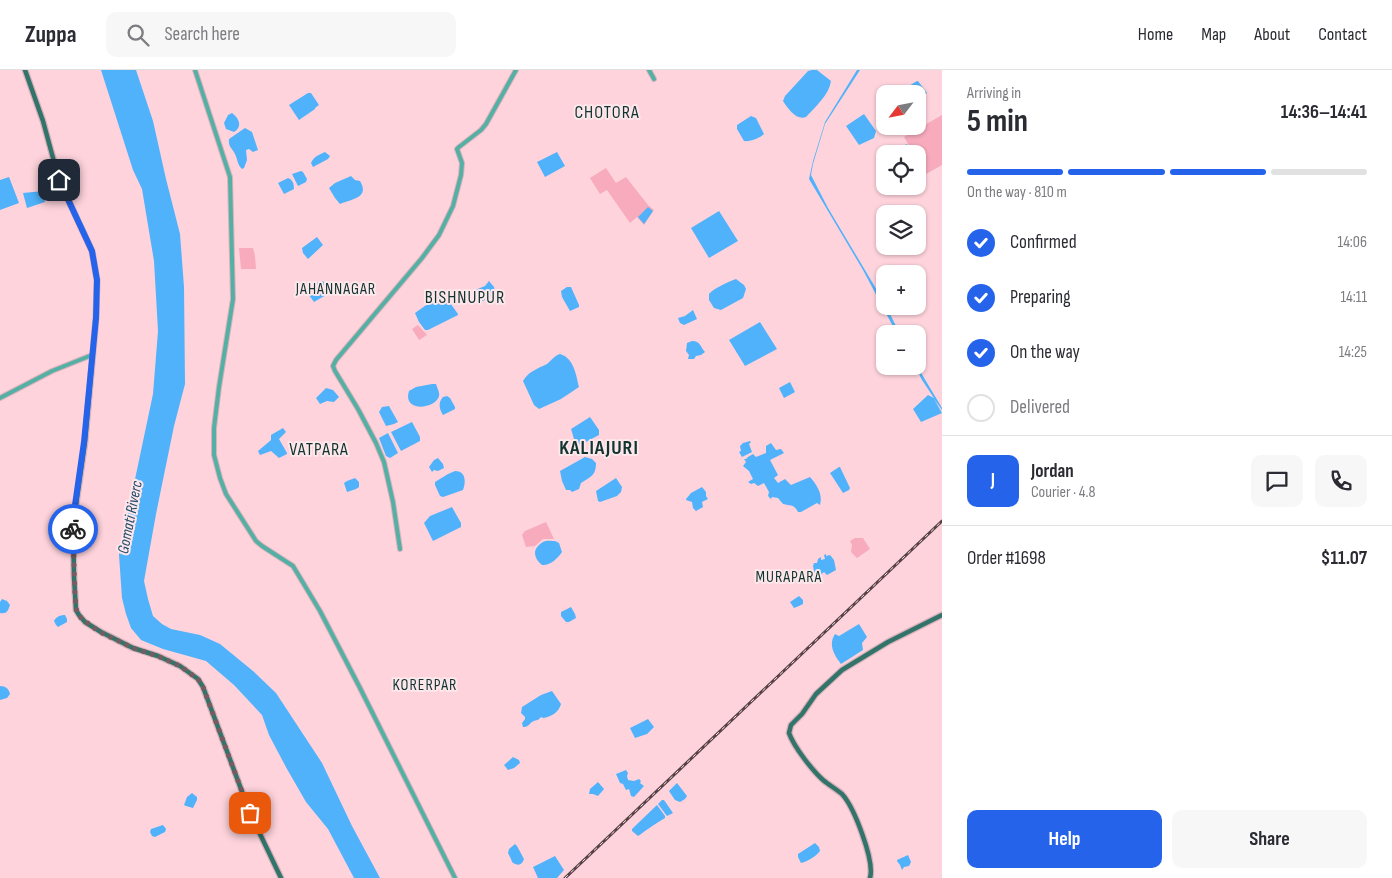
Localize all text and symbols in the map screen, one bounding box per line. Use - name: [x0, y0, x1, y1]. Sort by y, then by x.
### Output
- search box: [106, 12, 456, 57]
- text: Zuppa: [25, 20, 76, 49]
- icon: search: [124, 21, 152, 49]
- text: Search here: [164, 23, 240, 46]
- text: Home: [1138, 24, 1173, 45]
- text: Map: [1201, 24, 1226, 45]
- text: About: [1254, 24, 1290, 45]
- text: Contact: [1318, 24, 1367, 45]
- text: Arriving in: [967, 84, 1021, 103]
- north arrow: [876, 85, 926, 135]
- map controls: [876, 85, 926, 375]
- text: 14:36–14:41: [1281, 101, 1367, 124]
- district label: CHOTORA: [574, 102, 640, 123]
- text: 5 min: [967, 102, 1028, 141]
- button: locate: [876, 145, 926, 195]
- pin: [38, 159, 80, 201]
- icon: home: [45, 166, 73, 194]
- text: On the way · 810 m: [967, 183, 1067, 202]
- button: layers: [876, 205, 926, 255]
- icon: check: [967, 229, 995, 257]
- text: Confirmed: [1010, 231, 1077, 254]
- text: 14:06: [1338, 233, 1367, 252]
- button: +: [876, 265, 926, 315]
- district label: JAHANNAGAR: [295, 280, 376, 299]
- icon: check: [967, 284, 995, 312]
- text: Preparing: [1010, 286, 1071, 309]
- district label: BISHNUPUR: [425, 287, 505, 308]
- text: 14:11: [1340, 288, 1367, 307]
- button: −: [876, 325, 926, 375]
- icon: check: [967, 339, 995, 367]
- text: On the way: [1010, 341, 1080, 364]
- text: 14:25: [1339, 343, 1367, 362]
- text: Delivered: [1010, 396, 1070, 419]
- district label: KALIAJURI: [559, 436, 639, 460]
- district label: VATPARA: [289, 439, 349, 460]
- button: chat: [1251, 455, 1303, 507]
- button: phone: [1315, 455, 1367, 507]
- text: Jordan: [1031, 460, 1074, 483]
- text: J: [991, 469, 995, 492]
- water label: Gomati Riverc: [114, 478, 147, 555]
- text: Courier · 4.8: [1031, 483, 1095, 502]
- courier: [48, 504, 98, 554]
- icon: bike: [59, 515, 87, 543]
- text: Order #1698: [967, 547, 1046, 570]
- text: $11.07: [1321, 547, 1367, 570]
- district label: MURAPARA: [756, 568, 822, 587]
- district label: KORERPAR: [393, 676, 457, 695]
- pin: [229, 792, 271, 834]
- icon: bag: [236, 799, 264, 827]
- button: Help: [967, 810, 1162, 868]
- button: Share: [1172, 810, 1367, 868]

